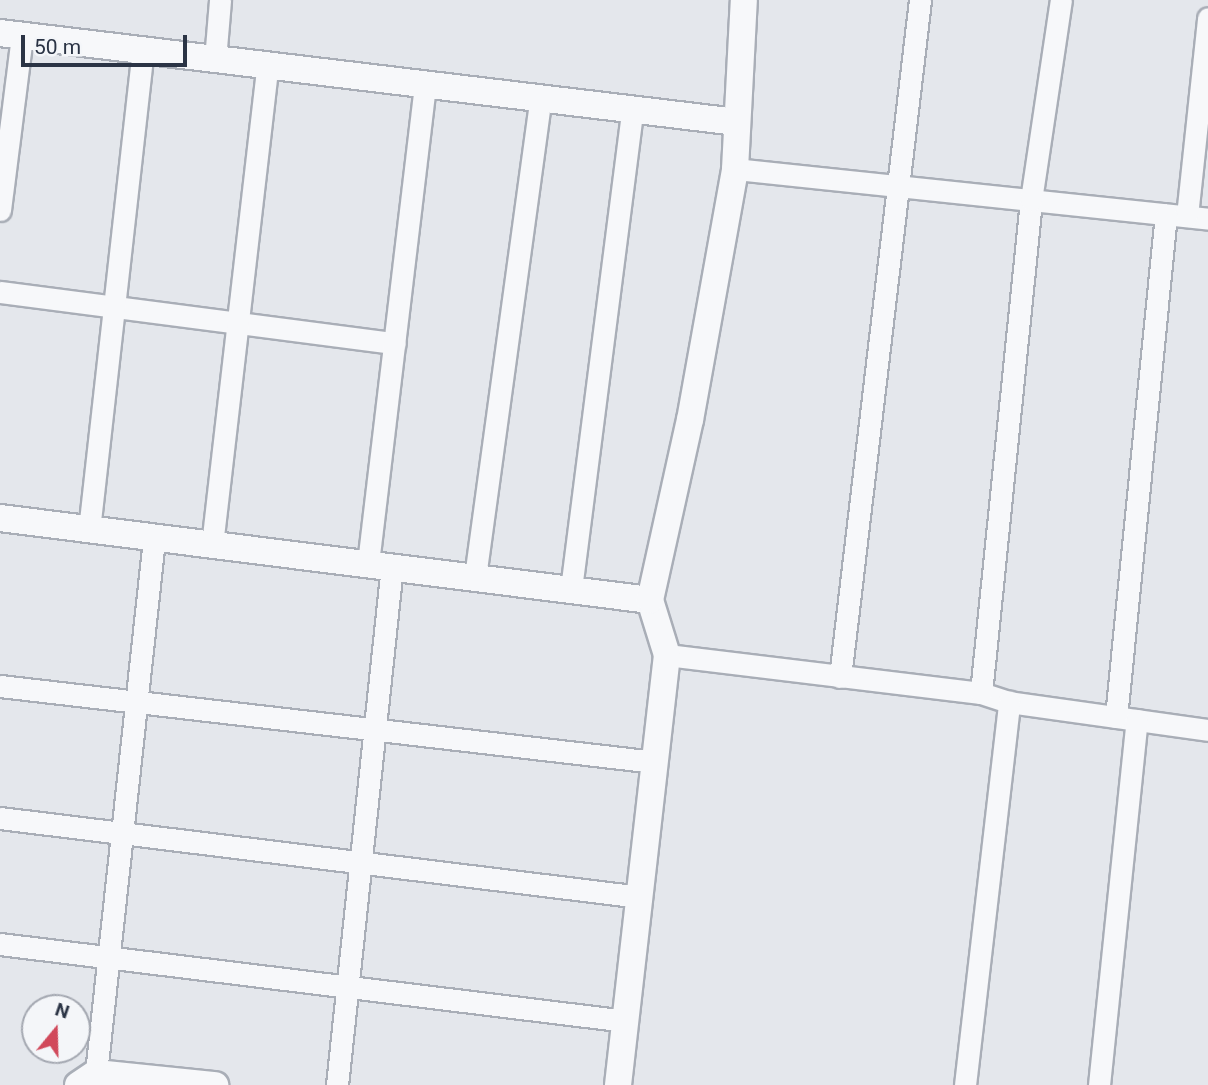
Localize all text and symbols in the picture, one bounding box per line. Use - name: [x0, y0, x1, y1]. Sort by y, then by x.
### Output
- scale bar: [24, 21, 191, 65]
- text: 50 m: [34, 35, 81, 59]
- north arrow: [21, 994, 91, 1064]
- text: N: [52, 998, 72, 1024]

